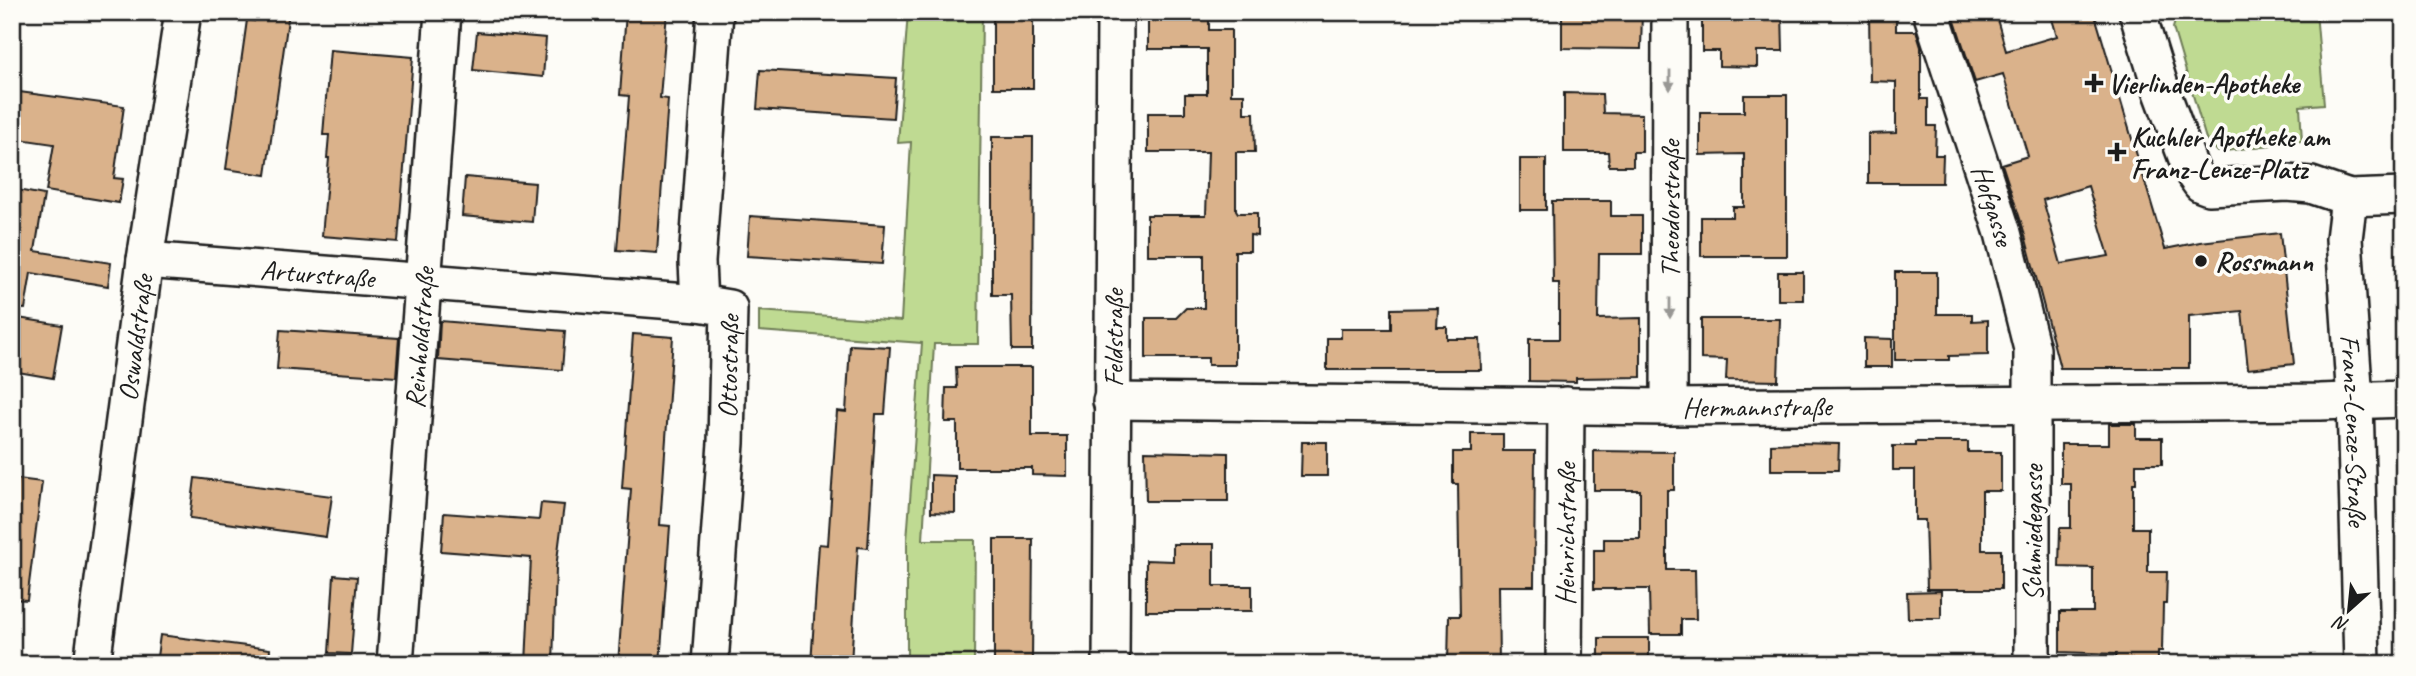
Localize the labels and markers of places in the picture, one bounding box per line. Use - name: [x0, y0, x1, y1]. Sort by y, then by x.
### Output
- place label: Vierlinden-Apotheke: [2108, 66, 2302, 101]
- marker: Vierlinden-Apotheke: [2086, 75, 2102, 91]
- place label: Kuchler Apotheke am Franz-Lenze-Platz: [2131, 119, 2331, 186]
- marker: Kuchler Apotheke am Franz-Lenze-Platz: [2109, 144, 2125, 160]
- place label: Rossmann: [2215, 244, 2314, 279]
- marker: Rossmann: [2193, 253, 2209, 269]

